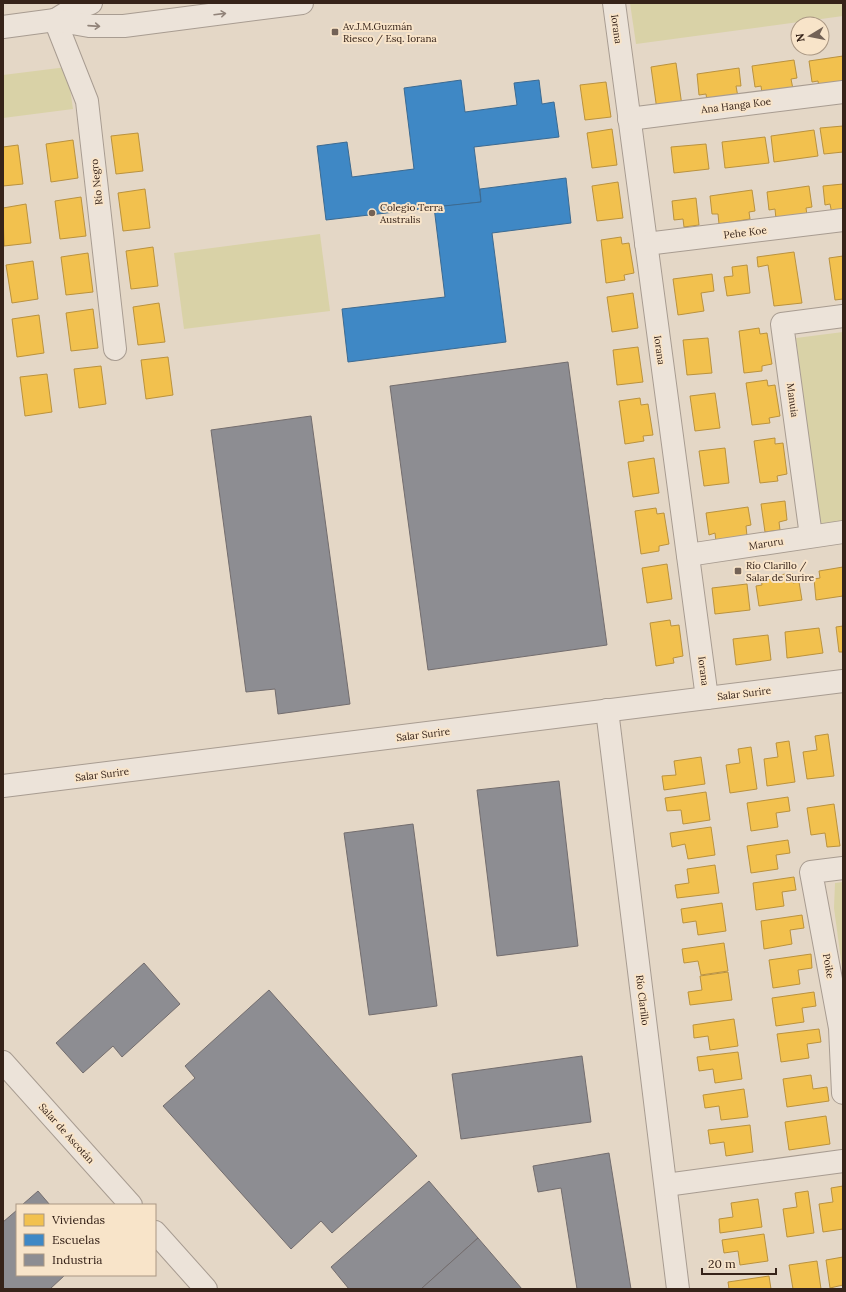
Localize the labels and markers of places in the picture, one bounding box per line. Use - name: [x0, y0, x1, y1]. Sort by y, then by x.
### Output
- place label: Av.J.M.Guzmán Riesco / Esq. Iorana: [342, 20, 437, 45]
- marker: Av.J.M.Guzmán Riesco / Esq. Iorana: [330, 27, 340, 37]
- place label: Colegio Terra Australis: [379, 201, 443, 226]
- marker: Colegio Terra Australis: [367, 208, 377, 218]
- place label: Río Clarillo / Salar de Surire: [746, 559, 815, 584]
- marker: Río Clarillo / Salar de Surire: [733, 566, 743, 576]

